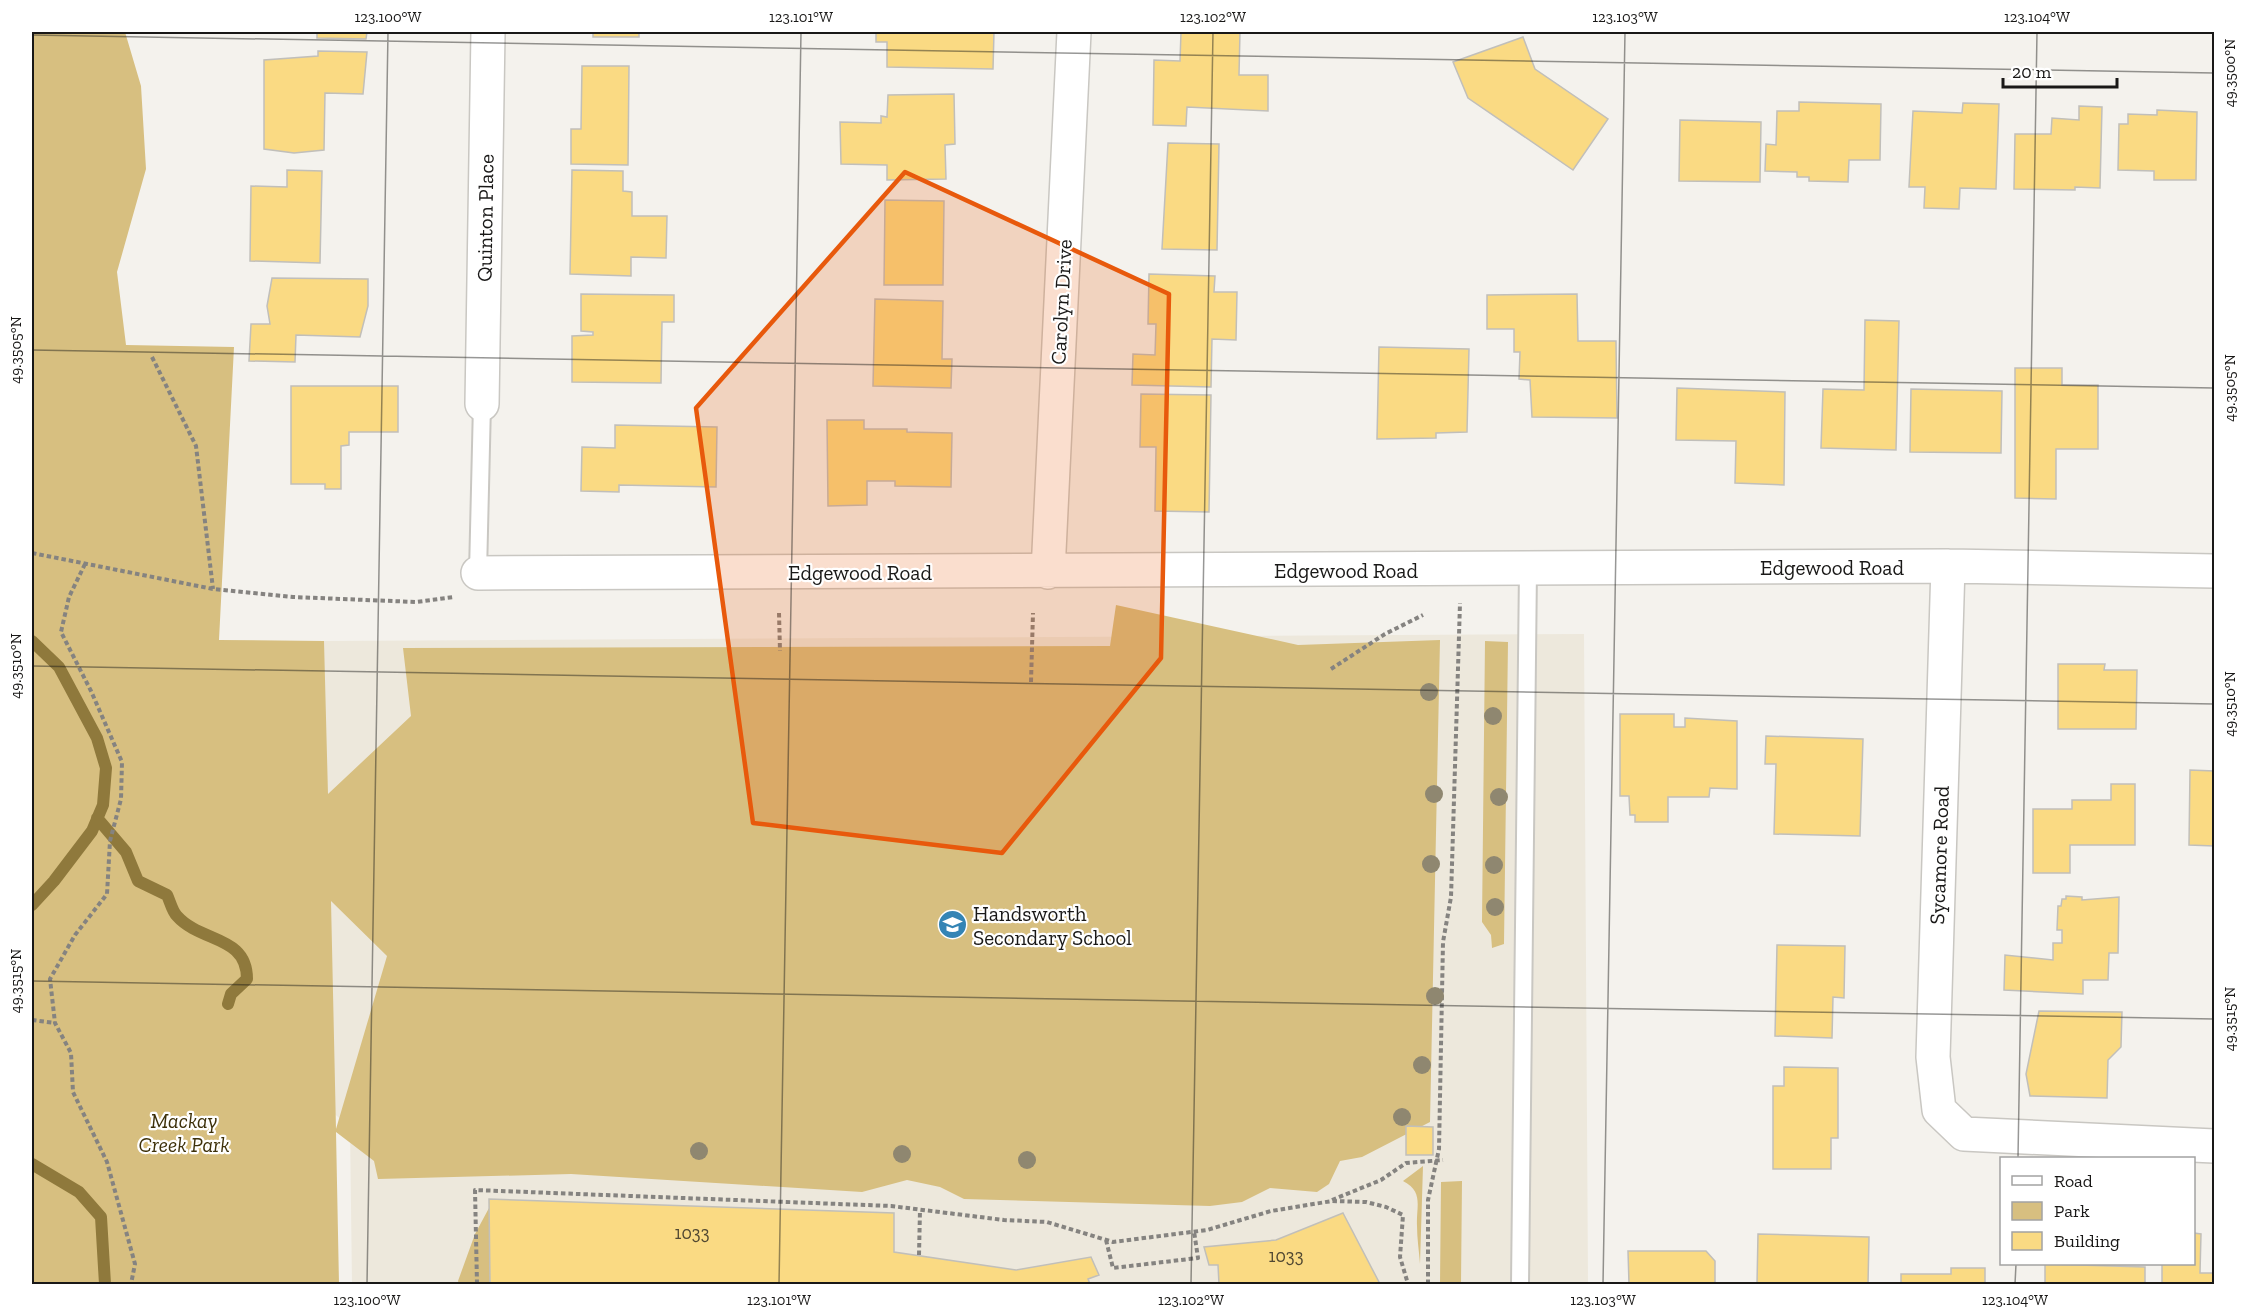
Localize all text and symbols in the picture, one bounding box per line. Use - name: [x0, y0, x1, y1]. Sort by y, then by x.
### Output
- text: 123.100°W: [354, 8, 422, 26]
- text: 123.101°W: [769, 8, 833, 26]
- text: 123.102°W: [1180, 8, 1246, 26]
- text: 123.103°W: [1592, 8, 1658, 26]
- text: 123.104°W: [2004, 8, 2070, 26]
- text: 49.3500°N: [2221, 39, 2239, 107]
- scale bar: [2003, 51, 2117, 89]
- text: 20 m: [2012, 61, 2052, 83]
- street label: Quinton Place: [471, 154, 499, 282]
- street label: Carolyn Drive: [1045, 239, 1077, 365]
- text: 49.3505°N: [7, 316, 25, 384]
- text: 49.3505°N: [2221, 354, 2239, 422]
- street label: Edgewood Road: [1760, 555, 1904, 580]
- street label: Edgewood Road: [1274, 558, 1418, 583]
- street label: Edgewood Road: [788, 560, 932, 585]
- text: 49.3510°N: [7, 633, 25, 699]
- text: 49.3510°N: [2221, 671, 2239, 737]
- street label: Sycamore Road: [1924, 785, 1954, 925]
- place label: Handsworth Secondary School: [973, 901, 1132, 950]
- school or university icon: Handsworth Secondary School: [936, 909, 968, 941]
- text: 49.3515°N: [7, 949, 25, 1013]
- text: 49.3515°N: [2221, 987, 2239, 1051]
- park label: Mackay Creek Park: [138, 1108, 230, 1157]
- legend: [2000, 1157, 2195, 1265]
- text: Road: [2054, 1170, 2093, 1192]
- text: Park: [2054, 1200, 2090, 1222]
- house number: 1033: [675, 1222, 710, 1244]
- text: Building: [2054, 1230, 2120, 1252]
- house number: 1033: [1269, 1245, 1304, 1267]
- text: 123.100°W: [333, 1291, 401, 1309]
- text: 123.101°W: [747, 1291, 811, 1309]
- text: 123.102°W: [1158, 1291, 1224, 1309]
- text: 123.103°W: [1570, 1291, 1636, 1309]
- text: 123.104°W: [1982, 1291, 2048, 1309]

